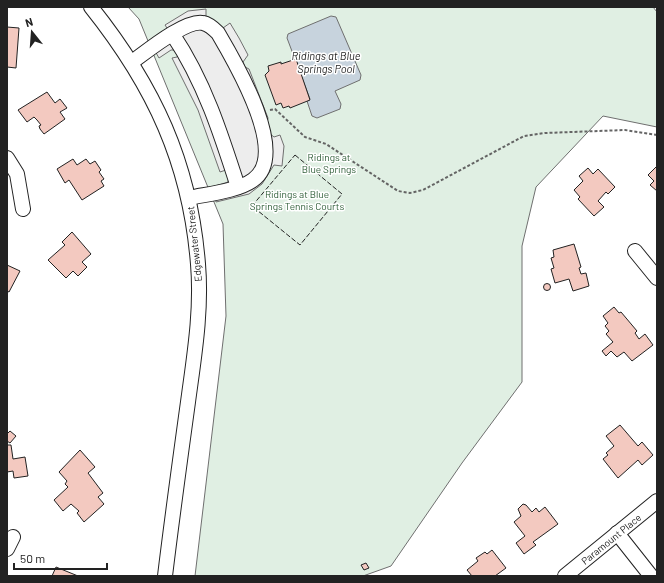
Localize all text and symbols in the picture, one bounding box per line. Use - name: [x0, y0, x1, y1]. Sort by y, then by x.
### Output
- north arrow: [12, 12, 52, 52]
- text: N: [24, 15, 34, 29]
- water label: Ridings at Blue Springs Pool: [292, 49, 361, 75]
- park label: Ridings at Blue Springs: [302, 151, 356, 175]
- park label: Ridings at Blue Springs Tennis Courts: [250, 188, 344, 212]
- street label: Edgewater Street: [184, 205, 204, 282]
- street label: Paramount Place: [579, 511, 643, 567]
- scale bar: [14, 545, 107, 571]
- text: 50 m: [20, 551, 45, 565]

